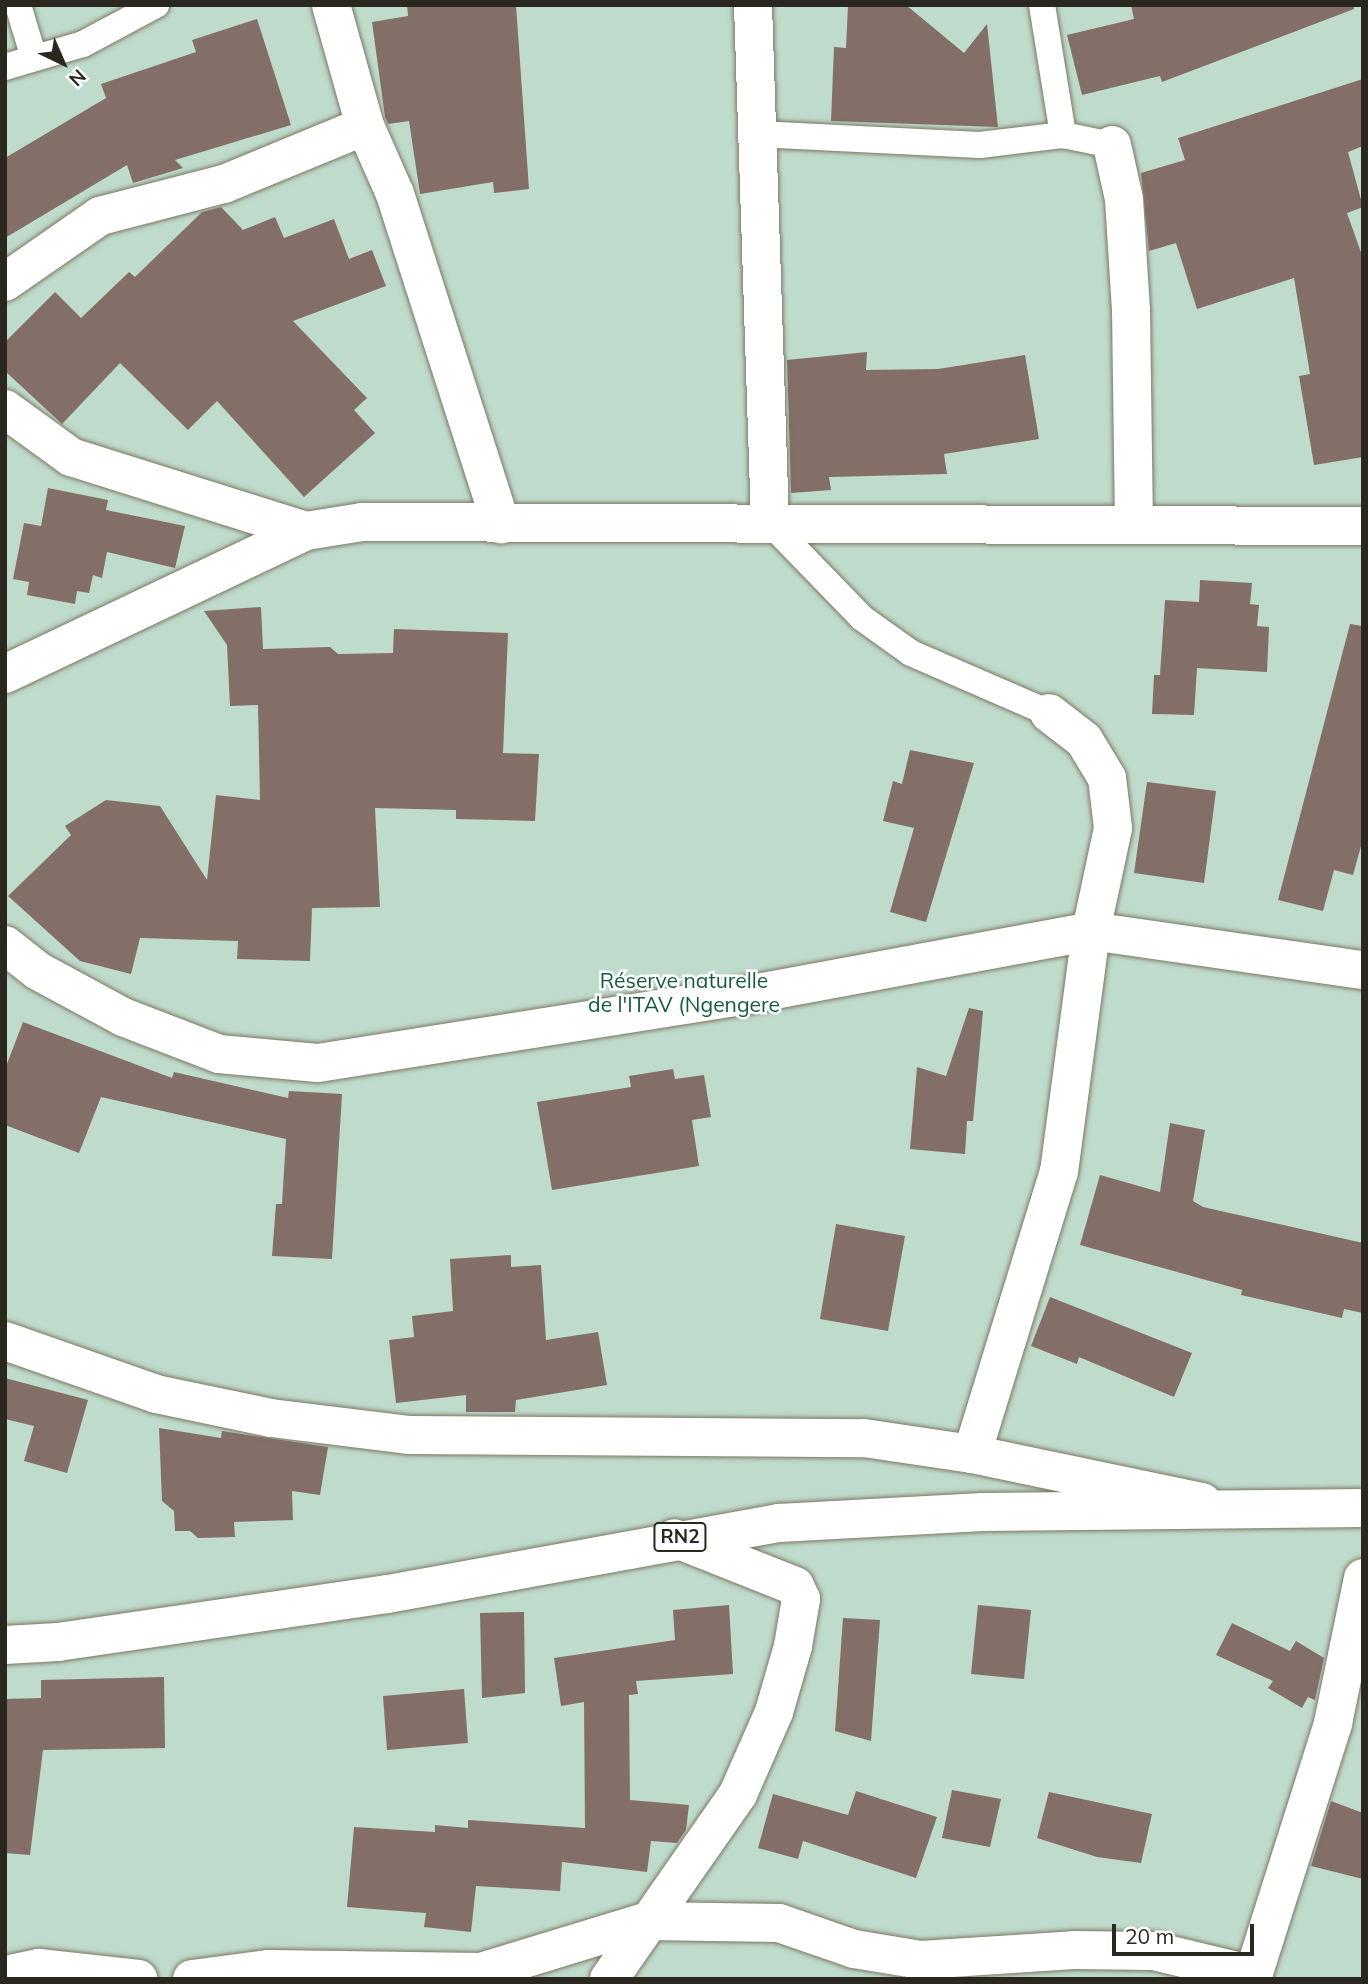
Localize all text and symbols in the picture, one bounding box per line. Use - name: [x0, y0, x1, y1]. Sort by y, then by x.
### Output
- north arrow: [28, 28, 98, 98]
- text: N: [64, 64, 91, 92]
- park label: Réserve naturelle de l'ITAV (Ngengere: [588, 967, 780, 1017]
- road number: RN2: [652, 1522, 708, 1553]
- scale bar: [1116, 1910, 1258, 1954]
- text: 20 m: [1125, 1923, 1174, 1949]

